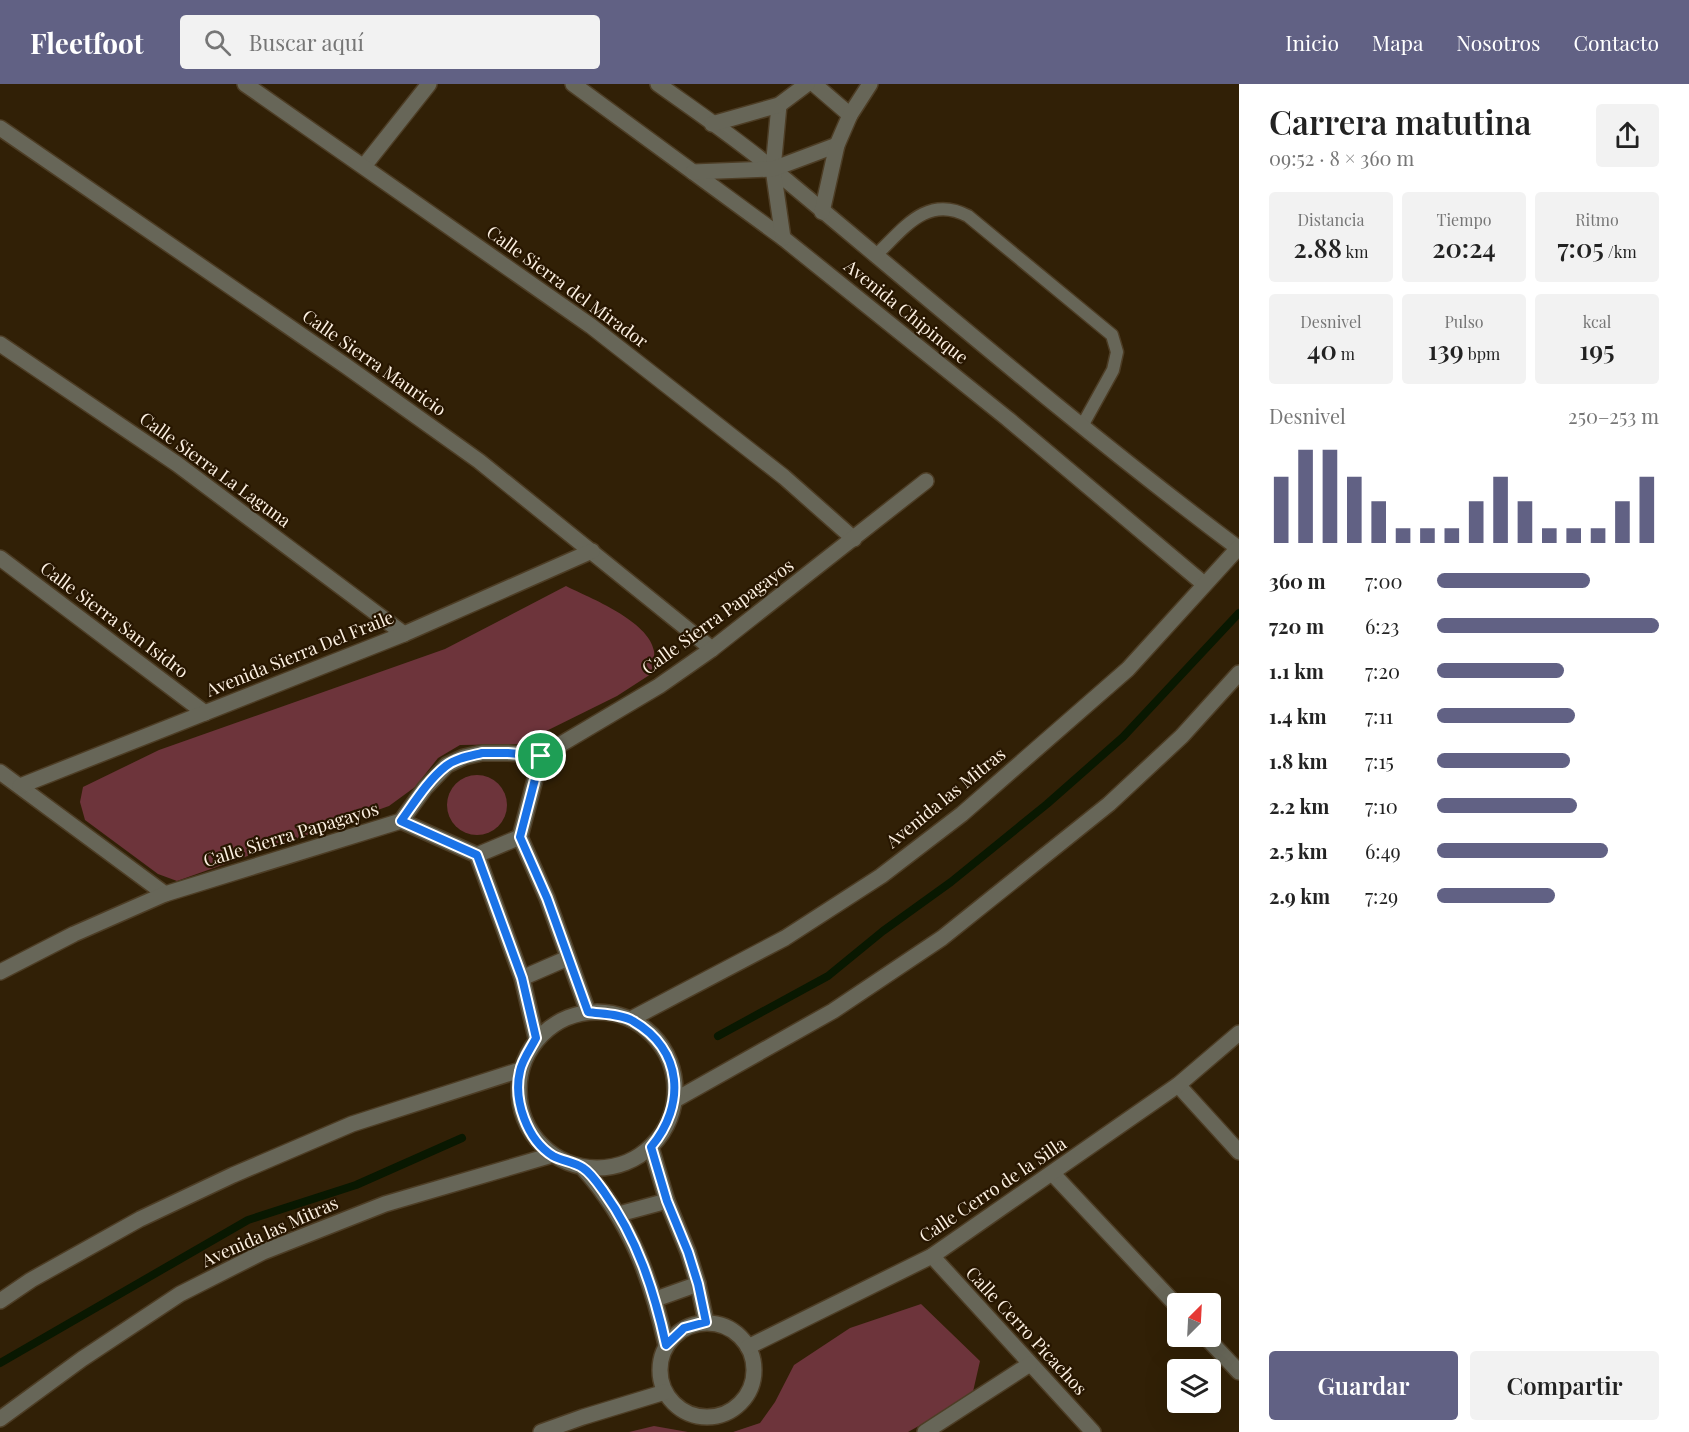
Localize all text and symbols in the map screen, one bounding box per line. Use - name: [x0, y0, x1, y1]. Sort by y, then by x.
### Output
- search box: [180, 15, 600, 69]
- text: Fleetfoot: [30, 24, 144, 61]
- icon: search: [201, 26, 234, 59]
- text: Buscar aquí: [249, 27, 364, 57]
- text: Inicio: [1285, 28, 1339, 56]
- text: Mapa: [1372, 28, 1423, 56]
- text: Nosotros: [1456, 28, 1540, 56]
- text: Contacto: [1573, 28, 1659, 56]
- text: Carrera matutina: [1269, 99, 1531, 143]
- button: share: [1596, 104, 1659, 167]
- text: 09:52 · 8 × 360 m: [1269, 144, 1414, 171]
- text: Distancia: [1297, 209, 1365, 230]
- text: Tiempo: [1437, 209, 1492, 230]
- text: Ritmo: [1575, 209, 1619, 230]
- street label: Calle Sierra del Mirador: [482, 220, 653, 353]
- text: 2.88: [1293, 230, 1342, 265]
- text: 20:24: [1432, 230, 1496, 265]
- text: 7:05: [1557, 230, 1604, 265]
- text: km: [1342, 241, 1369, 262]
- text: /km: [1604, 241, 1637, 262]
- street label: Avenida Chipinque: [839, 253, 974, 369]
- street label: Calle Sierra Mauricio: [298, 303, 451, 421]
- text: Desnivel: [1300, 311, 1362, 332]
- text: Pulso: [1444, 311, 1484, 332]
- text: kcal: [1583, 311, 1611, 332]
- text: 40: [1307, 332, 1337, 367]
- text: 139: [1428, 332, 1464, 367]
- text: 195: [1579, 332, 1615, 367]
- text: m: [1337, 343, 1355, 364]
- text: bpm: [1464, 343, 1500, 364]
- text: Desnivel: [1269, 402, 1346, 429]
- text: 250–253 m: [1568, 402, 1659, 429]
- street label: Calle Sierra La Laguna: [135, 406, 296, 532]
- street label: Calle Sierra Papagayos: [637, 553, 798, 679]
- street label: Calle Sierra San Isidro: [36, 556, 194, 683]
- text: 360 m: [1269, 567, 1326, 594]
- text: 7:00: [1365, 567, 1402, 594]
- street label: Avenida Sierra Del Fraile: [201, 604, 397, 702]
- text: 720 m: [1269, 612, 1324, 639]
- text: 6:23: [1365, 612, 1399, 639]
- text: 1.1 km: [1269, 657, 1324, 684]
- text: 7:20: [1365, 657, 1400, 684]
- text: 1.4 km: [1269, 702, 1327, 729]
- text: 7:11: [1365, 702, 1393, 729]
- pin: [515, 730, 566, 781]
- icon: arrive: [524, 739, 557, 772]
- street label: Avenida las Mitras: [880, 742, 1010, 854]
- text: 1.8 km: [1269, 747, 1328, 774]
- text: 7:15: [1365, 747, 1394, 774]
- text: 2.2 km: [1269, 792, 1329, 819]
- text: 7:10: [1365, 792, 1398, 819]
- street label: Calle Sierra Papagayos: [200, 796, 381, 872]
- text: 2.5 km: [1269, 837, 1328, 864]
- text: 6:49: [1365, 837, 1401, 864]
- text: 2.9 km: [1269, 882, 1330, 909]
- text: 7:29: [1365, 882, 1398, 909]
- street label: Calle Cerro de la Silla: [914, 1131, 1071, 1247]
- street label: Avenida las Mitras: [197, 1190, 342, 1272]
- street label: Calle Cerro Picachos: [961, 1261, 1093, 1400]
- north arrow: [1167, 1293, 1221, 1347]
- map controls: [1167, 1293, 1221, 1413]
- button: Guardar: [1269, 1351, 1458, 1420]
- button: Compartir: [1470, 1351, 1659, 1420]
- button: layers: [1167, 1359, 1221, 1413]

